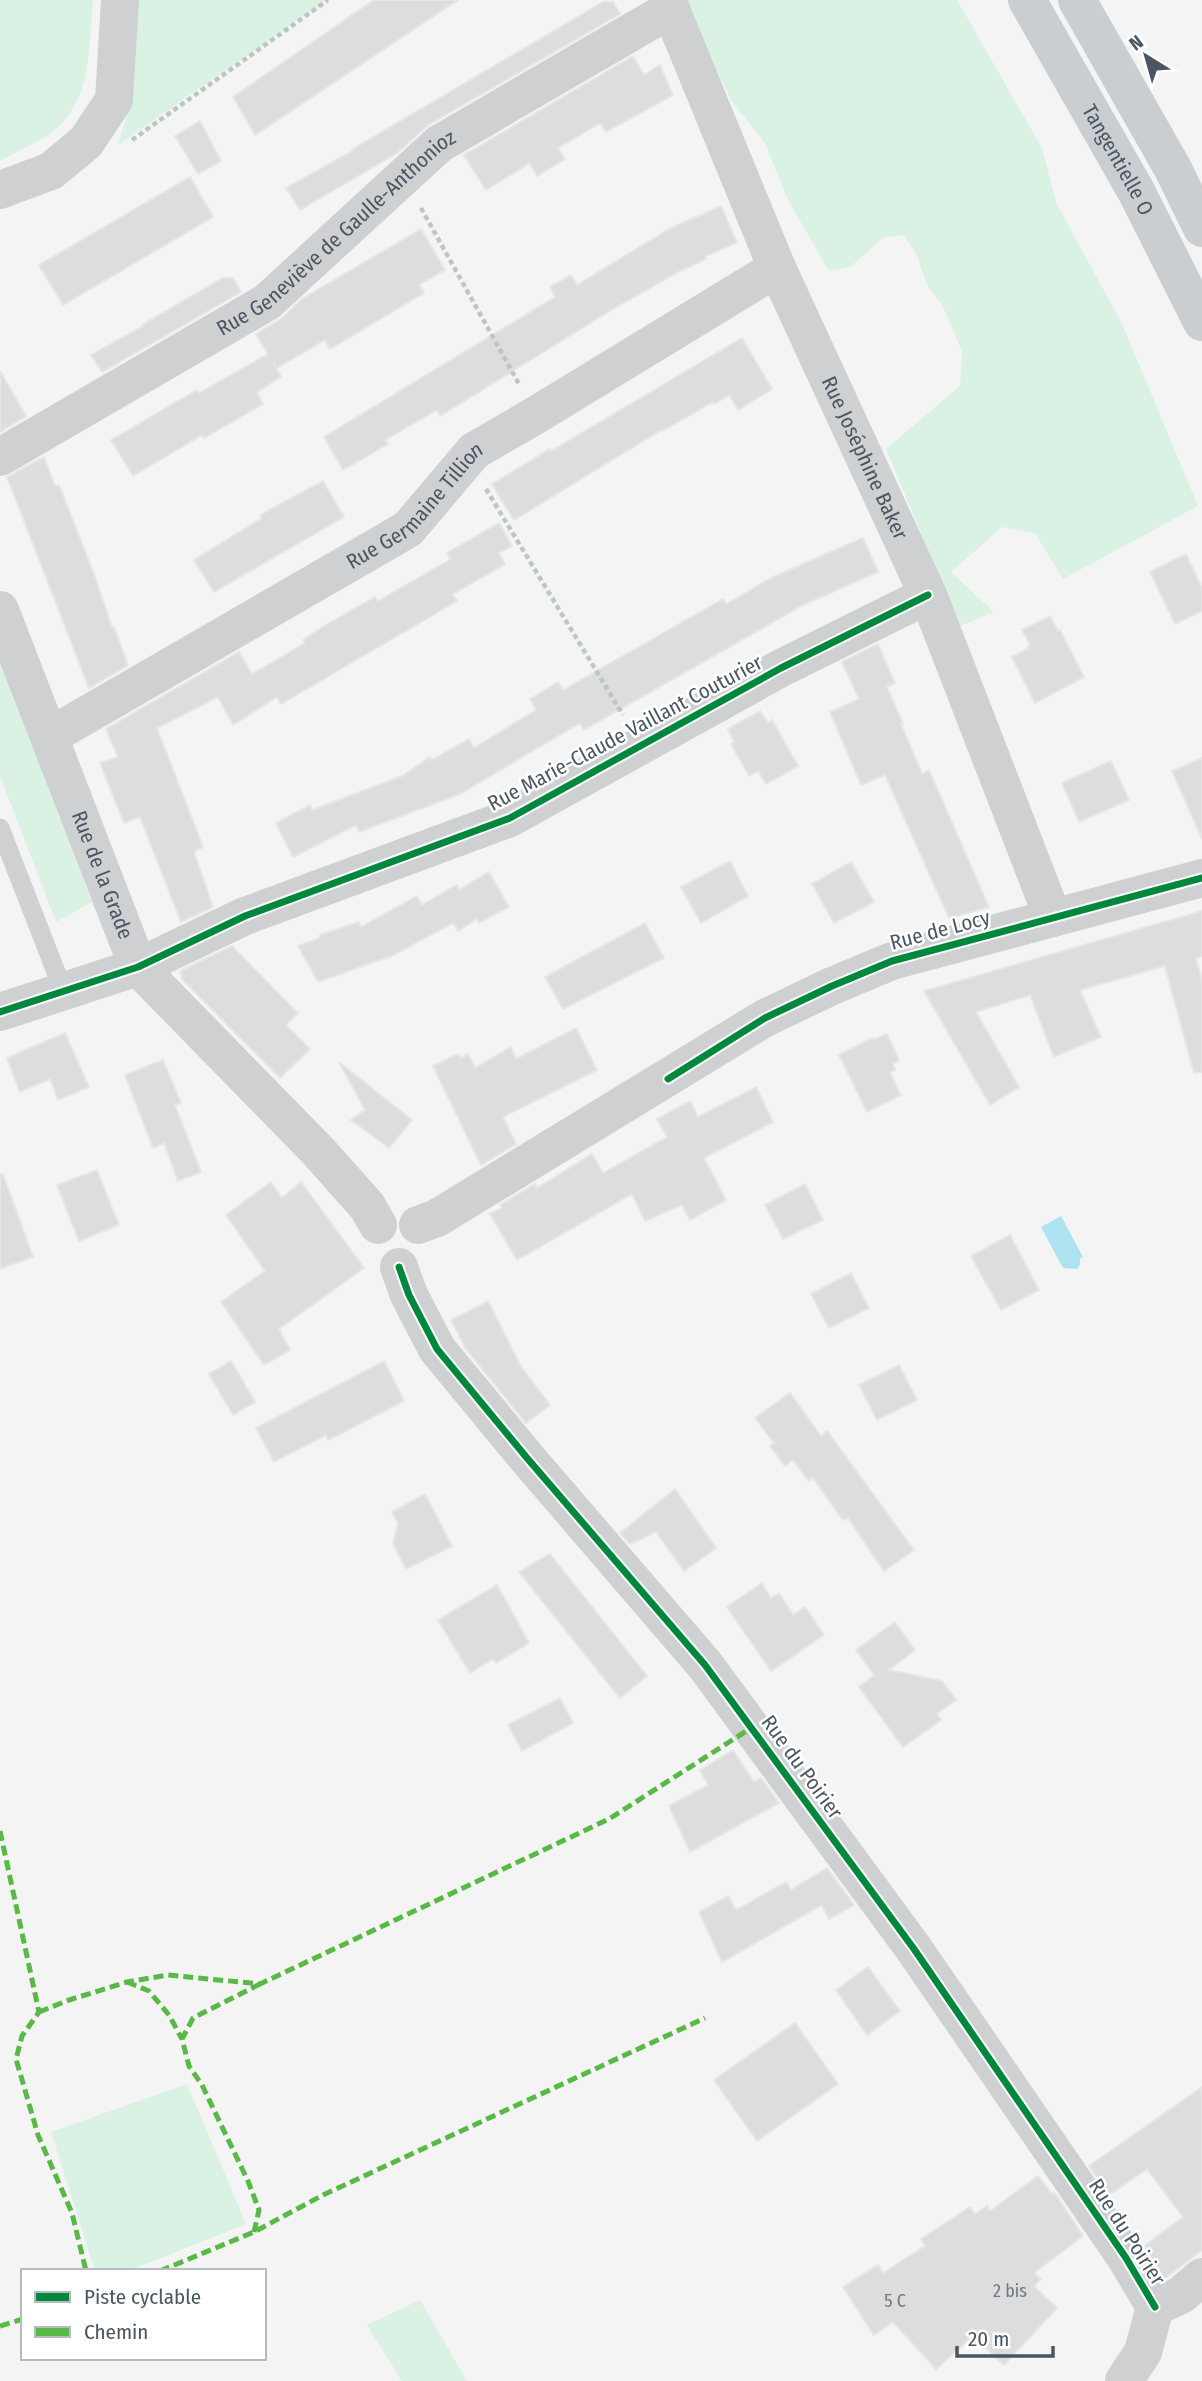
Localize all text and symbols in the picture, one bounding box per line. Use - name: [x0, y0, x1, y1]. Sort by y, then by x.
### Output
- north arrow: [1111, 21, 1181, 91]
- text: N: [1125, 30, 1148, 55]
- street label: Tangentielle O: [1076, 100, 1159, 220]
- street label: Rue Geneviève de Gaulle-Anthonioz: [212, 124, 460, 341]
- street label: Rue Joséphine Baker: [816, 372, 914, 544]
- street label: Rue Germaine Tillion: [342, 436, 487, 575]
- street label: Rue Marie-Claude Vaillant Couturier: [483, 649, 767, 817]
- street label: Rue de la Grade: [66, 807, 139, 943]
- street label: Rue de Locy: [887, 904, 993, 956]
- street label: Rue du Poirier: [756, 1710, 849, 1824]
- street label: Rue du Poirier: [1083, 2174, 1171, 2291]
- legend: [21, 2269, 266, 2360]
- house number: 2 bis: [993, 2280, 1027, 2302]
- text: Piste cyclable: [84, 2284, 201, 2310]
- house number: 5 C: [884, 2290, 906, 2312]
- scale bar: [957, 2314, 1053, 2358]
- text: Chemin: [84, 2319, 148, 2345]
- text: 20 m: [968, 2326, 1009, 2352]

